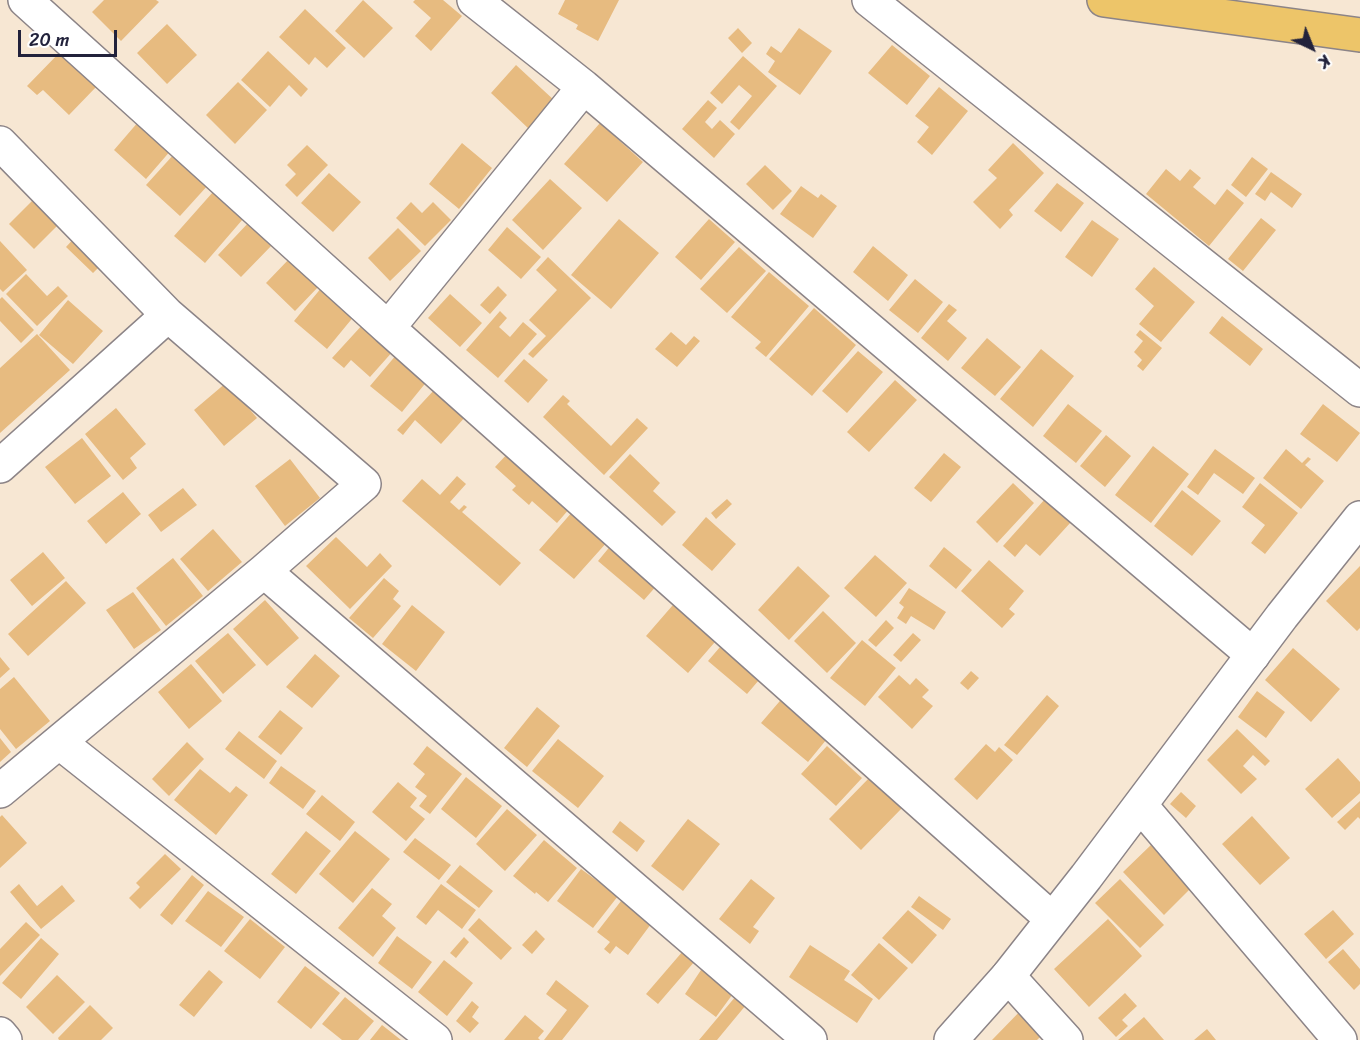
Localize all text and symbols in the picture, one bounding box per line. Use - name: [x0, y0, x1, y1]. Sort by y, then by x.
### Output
- scale bar: [21, 18, 120, 56]
- north arrow: [1282, 18, 1342, 78]
- text: 20 m: [29, 24, 69, 56]
- text: K: [1311, 48, 1338, 75]

